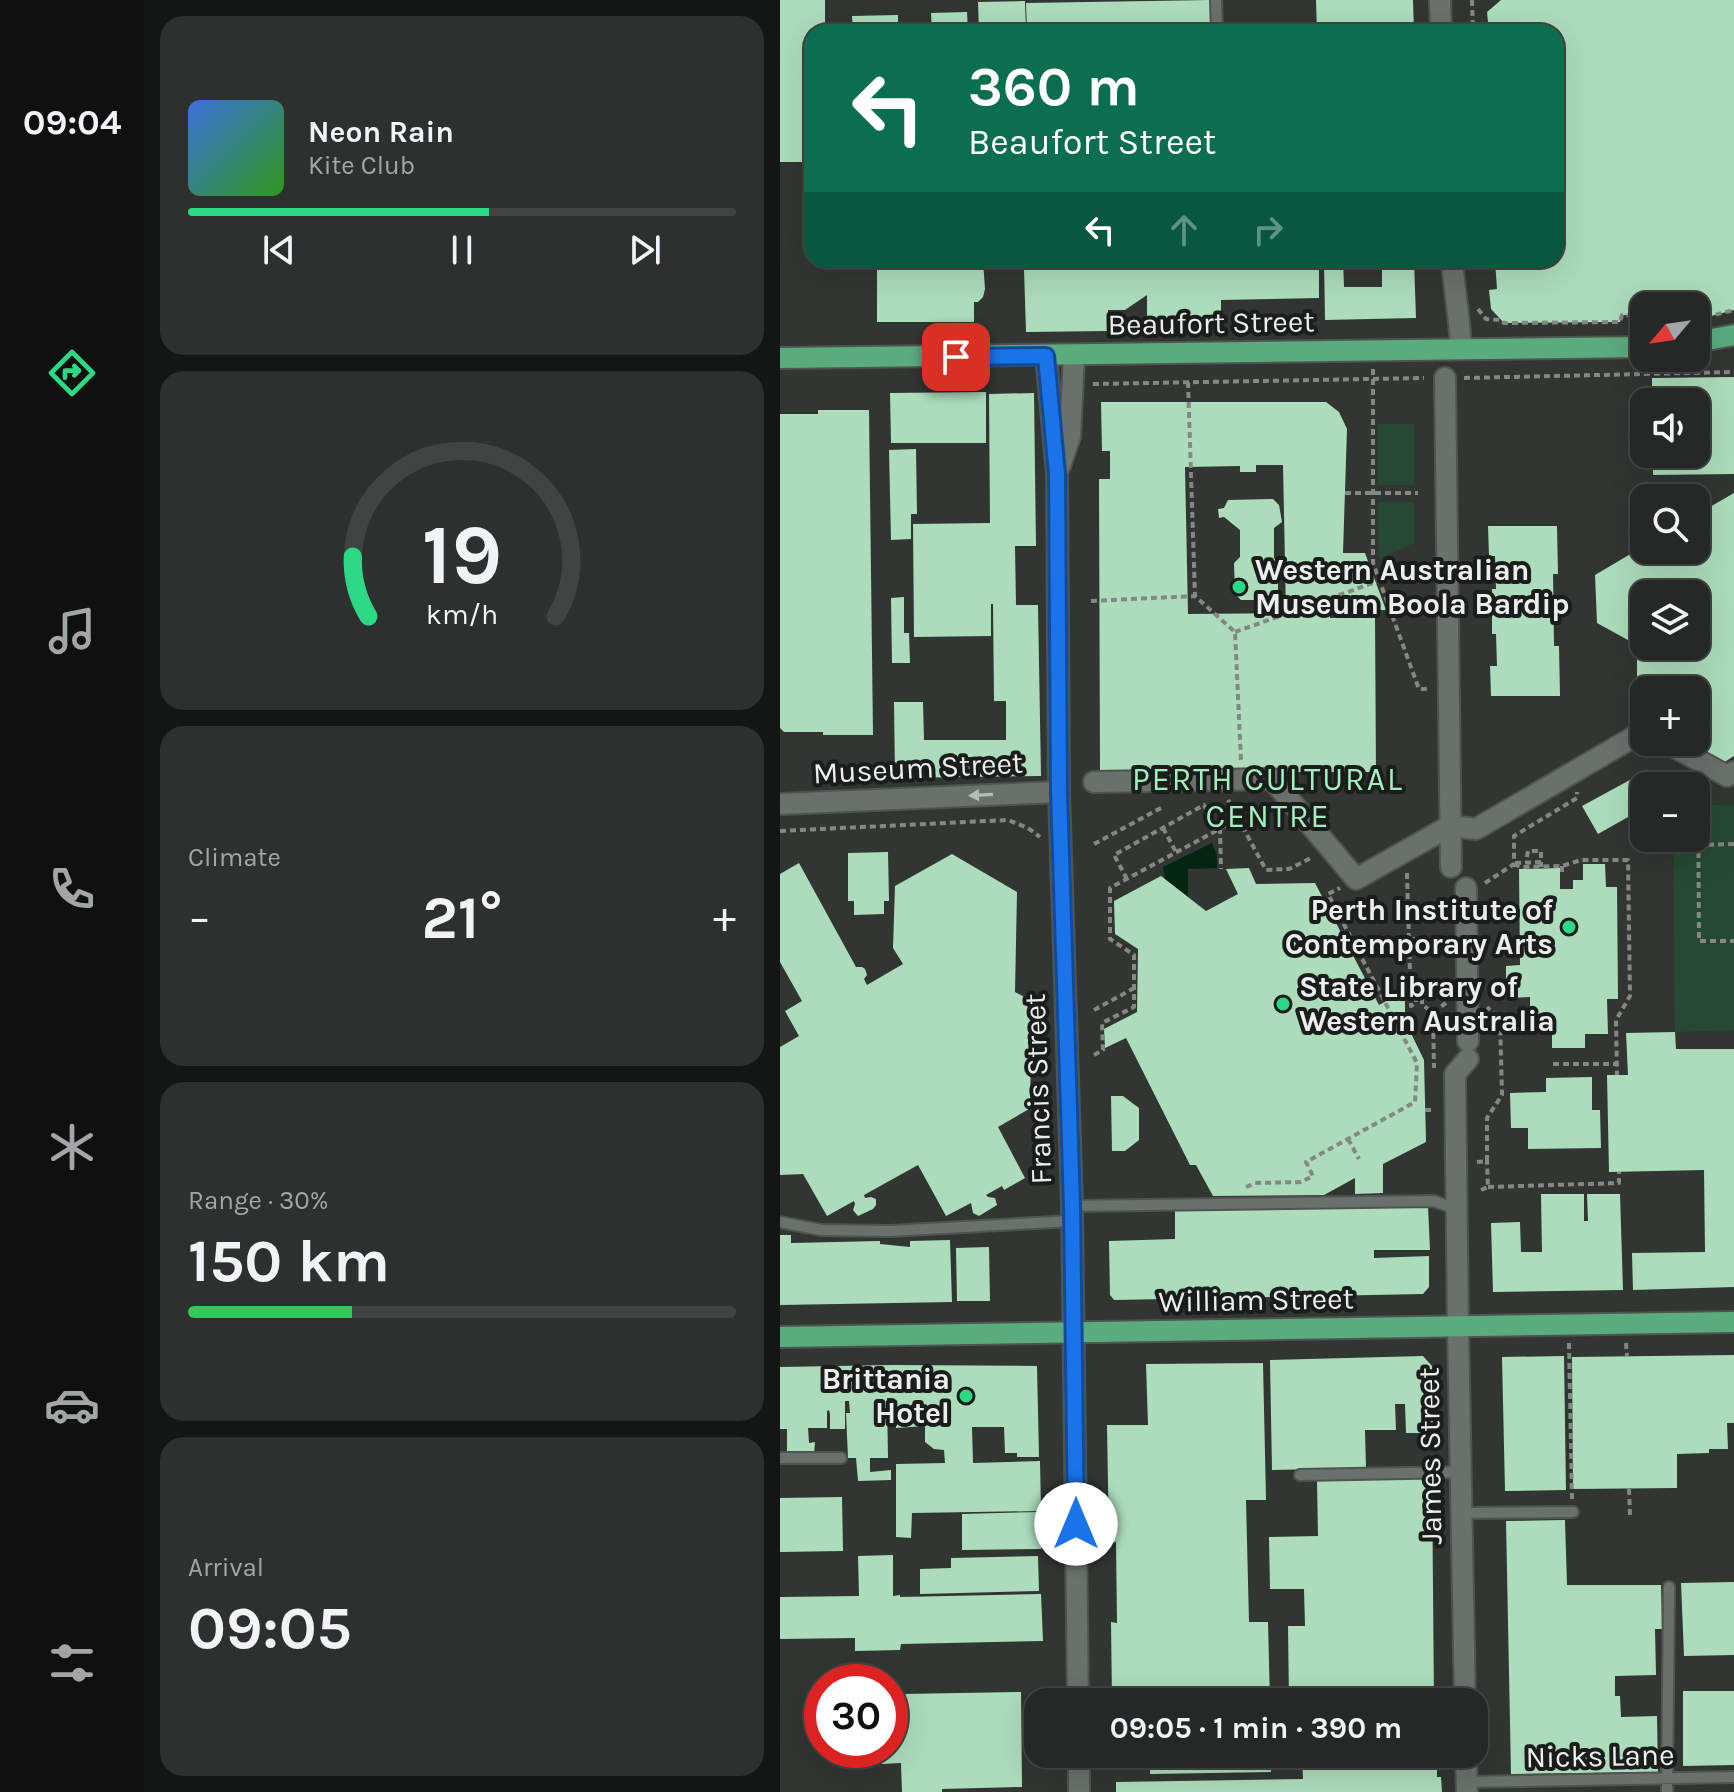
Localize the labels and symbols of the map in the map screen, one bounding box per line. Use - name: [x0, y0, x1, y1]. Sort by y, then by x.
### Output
- north arrow: [1630, 292, 1710, 372]
- street label: Beaufort Street: [1107, 303, 1315, 343]
- pin: [922, 323, 990, 391]
- place label: Western Australian Museum Boola Bardip: [1255, 552, 1570, 622]
- marker: Western Australian Museum Boola Bardip: [1230, 578, 1248, 596]
- street label: Museum Street: [812, 745, 1024, 791]
- district label: PERTH CULTURAL CENTRE: [1132, 761, 1404, 835]
- one-way arrow: [968, 789, 993, 802]
- place label: Perth Institute of Contemporary Arts: [1285, 892, 1554, 962]
- marker: Perth Institute of Contemporary Arts: [1560, 918, 1578, 936]
- place label: State Library of Western Australia: [1299, 969, 1555, 1039]
- street label: Francis Street: [1017, 993, 1059, 1185]
- marker: State Library of Western Australia: [1274, 995, 1292, 1013]
- street label: William Street: [1158, 1280, 1354, 1320]
- place label: Brittania Hotel: [822, 1361, 950, 1431]
- street label: James Street: [1410, 1367, 1450, 1545]
- marker: Brittania Hotel: [957, 1387, 975, 1405]
- position arrow: [1034, 1482, 1118, 1566]
- speed limit sign: 30: [804, 1664, 908, 1768]
- street label: Nicks Lane: [1525, 1737, 1675, 1775]

